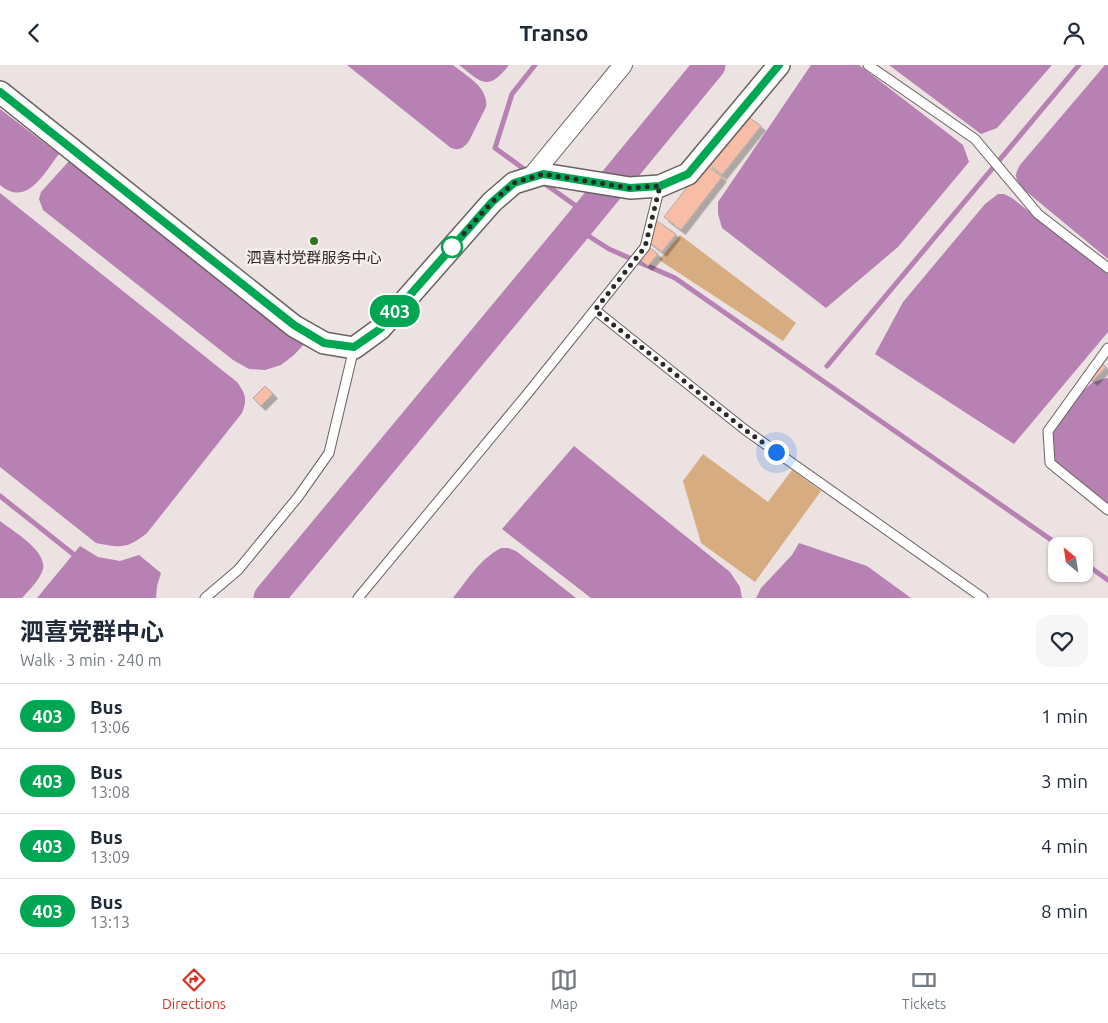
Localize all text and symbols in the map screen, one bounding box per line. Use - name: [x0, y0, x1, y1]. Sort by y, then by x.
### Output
- icon: back: [20, 19, 48, 47]
- icon: person: [1060, 19, 1088, 47]
- text: Transo: [519, 20, 589, 45]
- marker: 泗喜村党群服务中心: [308, 235, 320, 247]
- unlabelled marker: [441, 236, 463, 258]
- place label: 泗喜村党群服务中心: [246, 249, 382, 266]
- line badge: 403: [366, 295, 424, 327]
- text: 403: [380, 301, 410, 321]
- your location: [764, 440, 789, 465]
- north arrow: [1048, 537, 1092, 583]
- map controls: [1048, 537, 1093, 582]
- button: heart: [1036, 615, 1088, 667]
- text: 泗喜党群中心: [20, 618, 164, 645]
- text: Walk · 3 min · 240 m: [20, 651, 162, 669]
- text: Bus: [90, 696, 123, 718]
- text: 1 min: [1041, 705, 1088, 727]
- text: 403: [32, 706, 63, 726]
- text: 13:06: [90, 718, 130, 736]
- text: Bus: [90, 761, 123, 783]
- text: 3 min: [1041, 770, 1088, 792]
- text: 403: [32, 771, 63, 791]
- text: 13:08: [90, 783, 130, 801]
- text: Bus: [90, 826, 123, 848]
- text: 4 min: [1041, 835, 1088, 857]
- text: 403: [32, 836, 63, 856]
- text: 13:09: [90, 848, 130, 866]
- text: Bus: [90, 891, 123, 913]
- text: 8 min: [1041, 900, 1088, 922]
- text: 403: [32, 901, 63, 921]
- text: 13:13: [90, 913, 130, 931]
- tab: Directions: [162, 966, 226, 1012]
- tab: Map: [550, 966, 578, 1012]
- tab: Tickets: [902, 966, 946, 1012]

